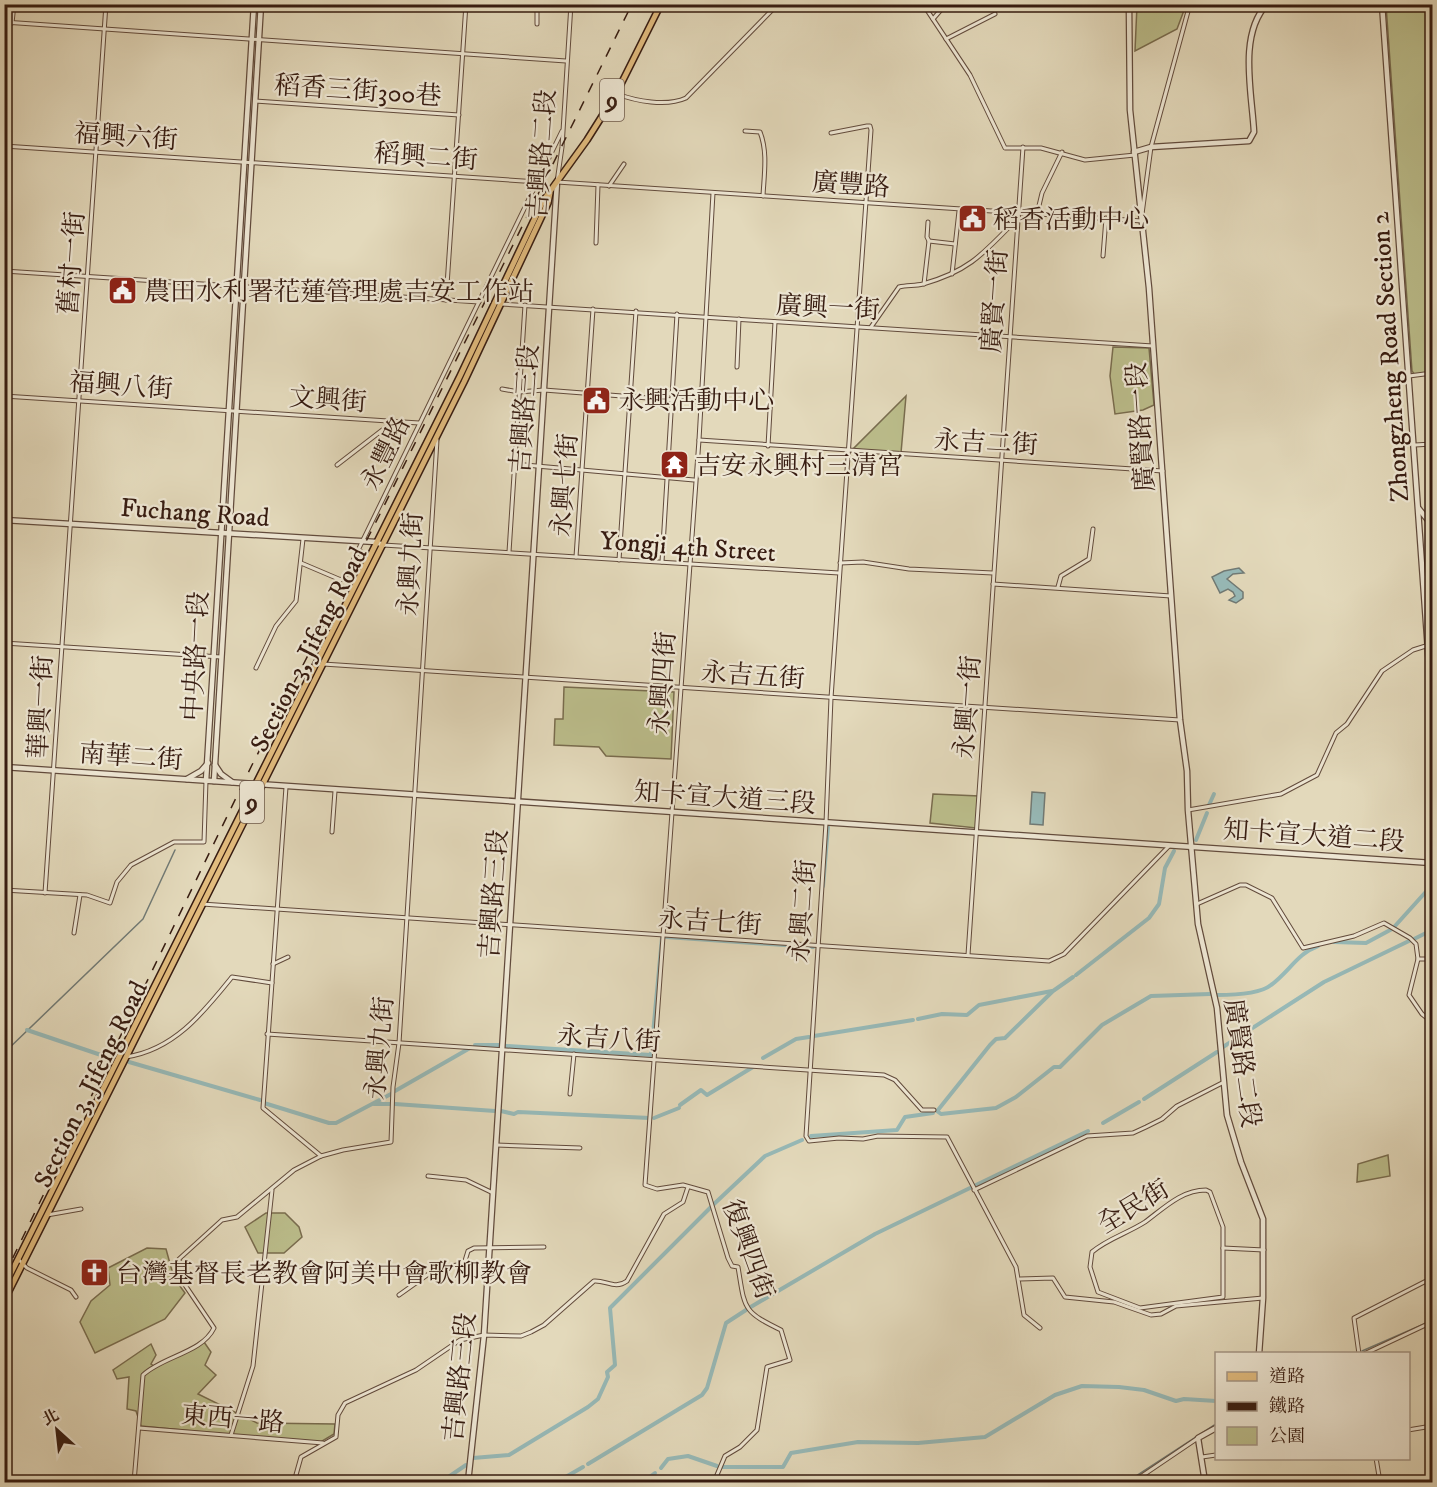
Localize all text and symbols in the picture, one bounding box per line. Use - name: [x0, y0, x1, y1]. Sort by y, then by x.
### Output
- street label: 稻香三街300巷: [273, 69, 443, 114]
- road number: 9: [600, 79, 624, 121]
- street label: 吉興路二段: [522, 88, 563, 220]
- street label: 福興六街: [73, 117, 179, 158]
- street label: 稻興二街: [373, 137, 479, 178]
- street label: 廣豐路: [811, 166, 891, 205]
- public building icon: 稻香活動中心: [956, 203, 988, 235]
- place label: 稻香活動中心: [993, 204, 1149, 237]
- street label: 舊村一街: [52, 210, 93, 316]
- street label: Zhongzheng Road Section 2: [1364, 210, 1417, 503]
- street label: 廣賢一街: [975, 248, 1016, 354]
- public building icon: 農田水利署花蓮管理處吉安工作站: [107, 275, 139, 307]
- place label: 農田水利署花蓮管理處吉安工作站: [144, 276, 534, 309]
- street label: 廣興一街: [775, 289, 881, 328]
- street label: 吉興路三段: [505, 343, 546, 475]
- street label: 廣賢路一段: [1121, 361, 1162, 493]
- street label: 福興八街: [68, 366, 174, 407]
- street label: 文興街: [288, 381, 368, 420]
- public building icon: 永興活動中心: [581, 384, 613, 416]
- place label: 永興活動中心: [618, 385, 774, 418]
- street label: 永豐路: [354, 411, 418, 496]
- street label: 永吉二街: [933, 424, 1039, 463]
- street label: 永興七街: [545, 432, 586, 538]
- temple icon: 吉安永興村三清宮: [658, 449, 690, 481]
- place label: 吉安永興村三清宮: [695, 450, 903, 483]
- street label: Fuchang Road: [119, 492, 271, 535]
- street label: 永興九街: [392, 511, 431, 617]
- street label: Yongji 4th Street: [599, 525, 777, 570]
- street label: Section 3, Jifeng Road: [243, 542, 375, 758]
- street label: 中央路一段: [177, 590, 216, 722]
- street label: 永興四街: [643, 630, 684, 736]
- street label: 華興一街: [22, 654, 61, 760]
- street label: 永興一街: [948, 654, 989, 760]
- street label: 永吉五街: [700, 656, 806, 697]
- street label: 南華二街: [78, 737, 184, 778]
- street label: 知卡宣大道三段: [633, 776, 817, 821]
- road number: 9: [240, 781, 264, 823]
- street label: 知卡宣大道二段: [1222, 814, 1406, 859]
- street label: 吉興路三段: [474, 828, 515, 960]
- street label: 永興二街: [783, 858, 824, 964]
- street label: 永吉七街: [657, 902, 763, 943]
- street label: Section 3, Jifeng Road: [27, 976, 156, 1193]
- street label: 永興九街: [360, 995, 401, 1101]
- street label: 廣賢路二段: [1216, 997, 1267, 1130]
- street label: 永吉八街: [556, 1019, 662, 1060]
- street label: 全民街: [1092, 1173, 1176, 1242]
- street label: 復興四街: [714, 1195, 781, 1304]
- church icon: 台灣基督長老教會阿美中會歌柳教會: [79, 1257, 111, 1289]
- place label: 台灣基督長老教會阿美中會歌柳教會: [116, 1258, 532, 1291]
- street label: 吉興路三段: [437, 1311, 484, 1444]
- legend: [1215, 1352, 1410, 1460]
- text: 道路: [1269, 1366, 1305, 1388]
- text: 鐵路: [1269, 1396, 1305, 1418]
- street label: 東西一路: [180, 1399, 286, 1440]
- north arrow: [27, 1400, 87, 1460]
- text: 北: [39, 1405, 62, 1430]
- text: 公園: [1269, 1426, 1305, 1448]

